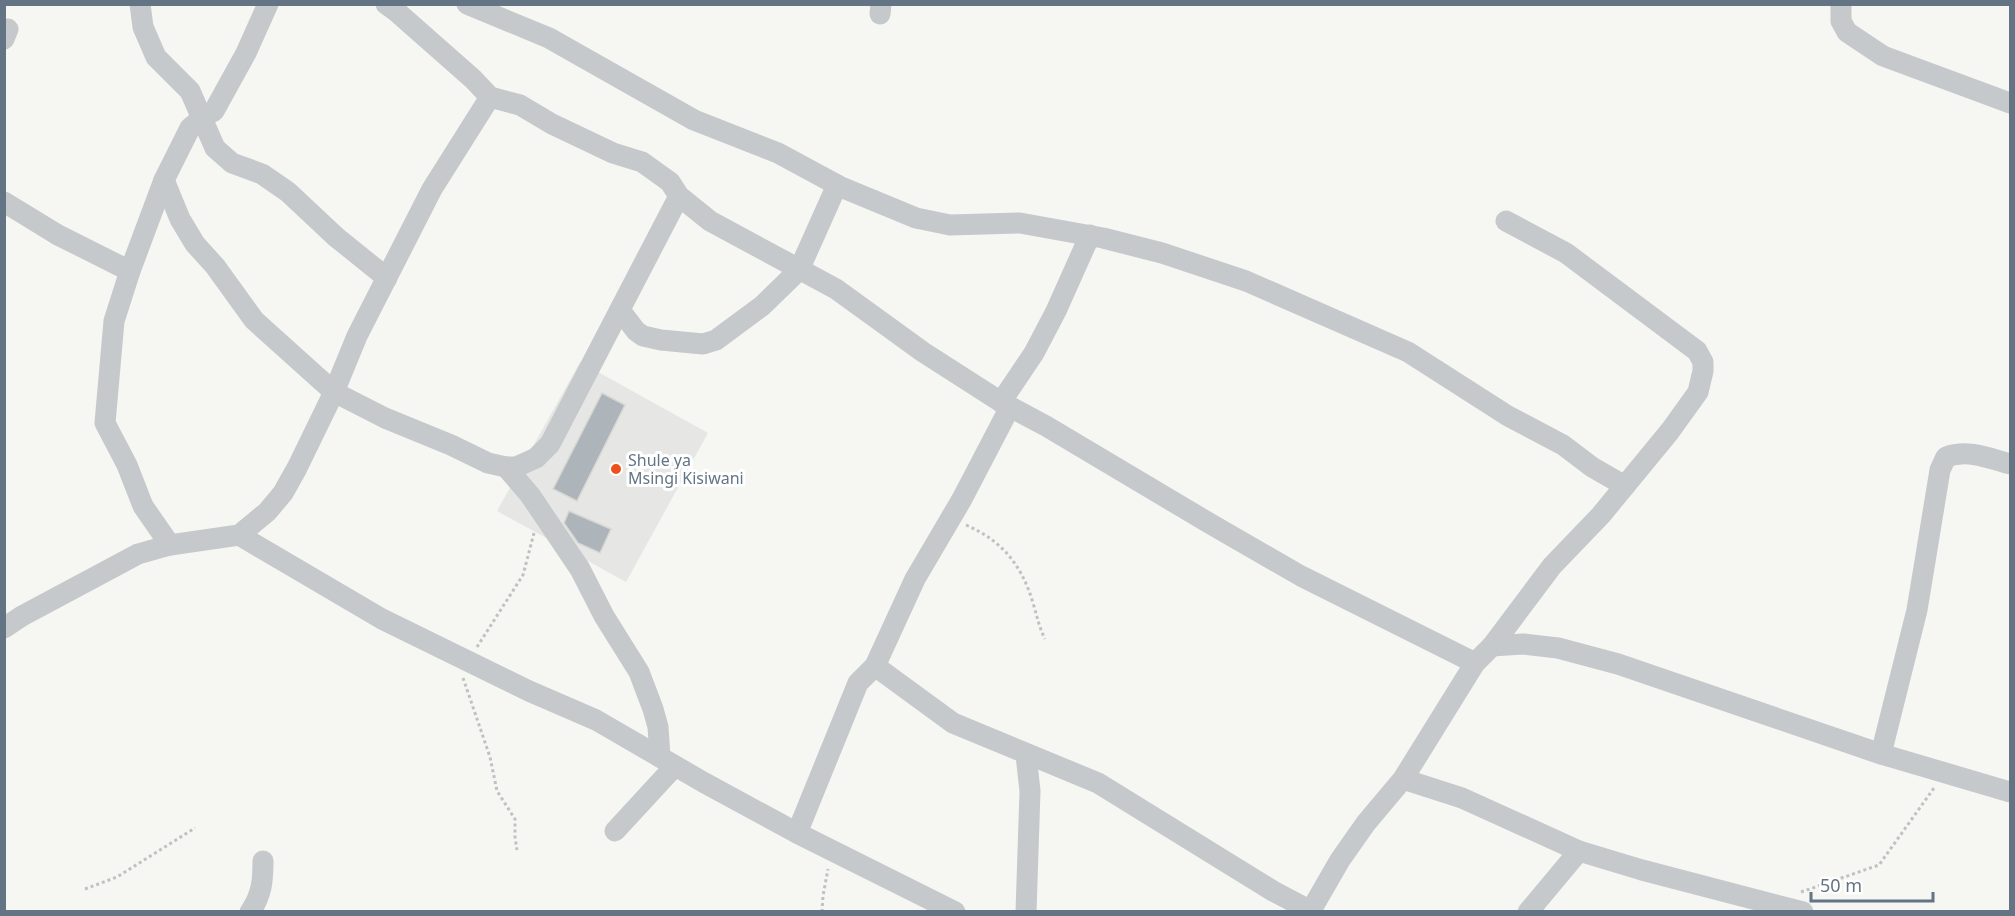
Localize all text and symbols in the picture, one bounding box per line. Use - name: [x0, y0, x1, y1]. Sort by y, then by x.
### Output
- place label: Shule ya Msingi Kisiwani: [628, 449, 744, 489]
- marker: Shule ya Msingi Kisiwani: [609, 462, 623, 476]
- scale bar: [1811, 865, 1932, 903]
- text: 50 m: [1820, 873, 1862, 897]

